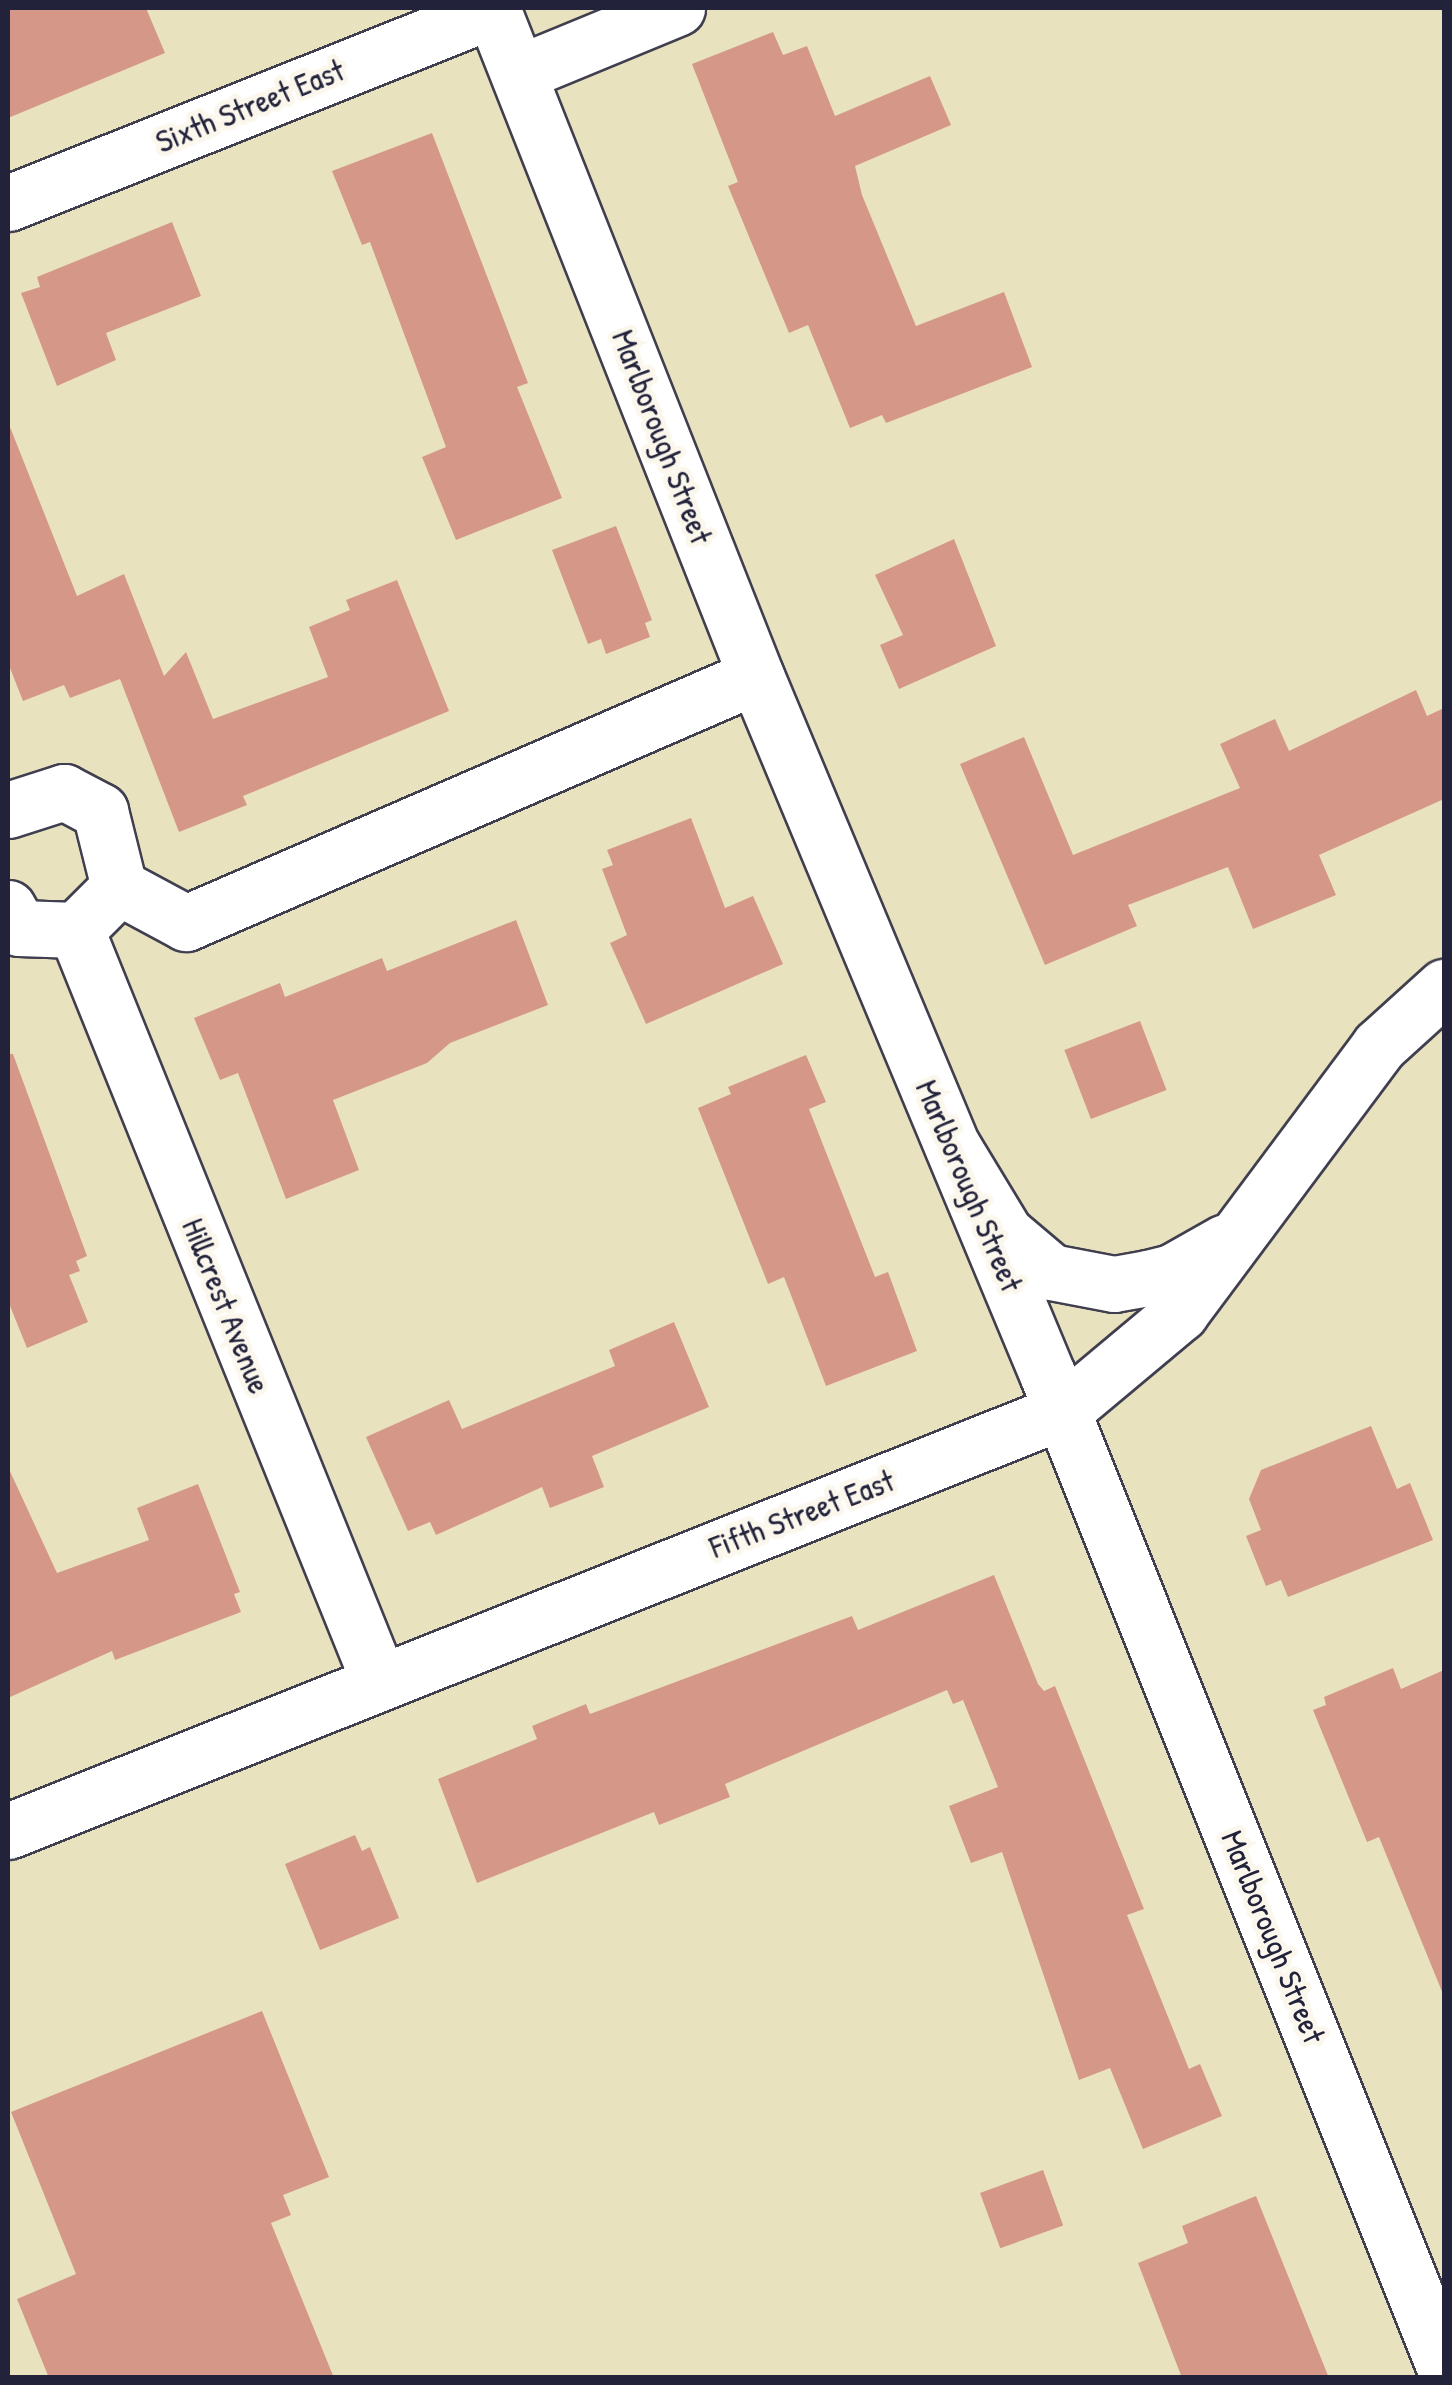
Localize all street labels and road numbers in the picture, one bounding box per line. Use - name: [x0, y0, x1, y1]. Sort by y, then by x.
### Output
- street label: Sixth Street East: [150, 51, 350, 161]
- street label: Marlborough Street: [604, 325, 720, 549]
- street label: Marlborough Street: [907, 1074, 1031, 1298]
- street label: Hillcrest Avenue: [174, 1213, 278, 1399]
- street label: Fifth Street East: [704, 1461, 900, 1567]
- street label: Marlborough Street: [1213, 1825, 1333, 2049]

